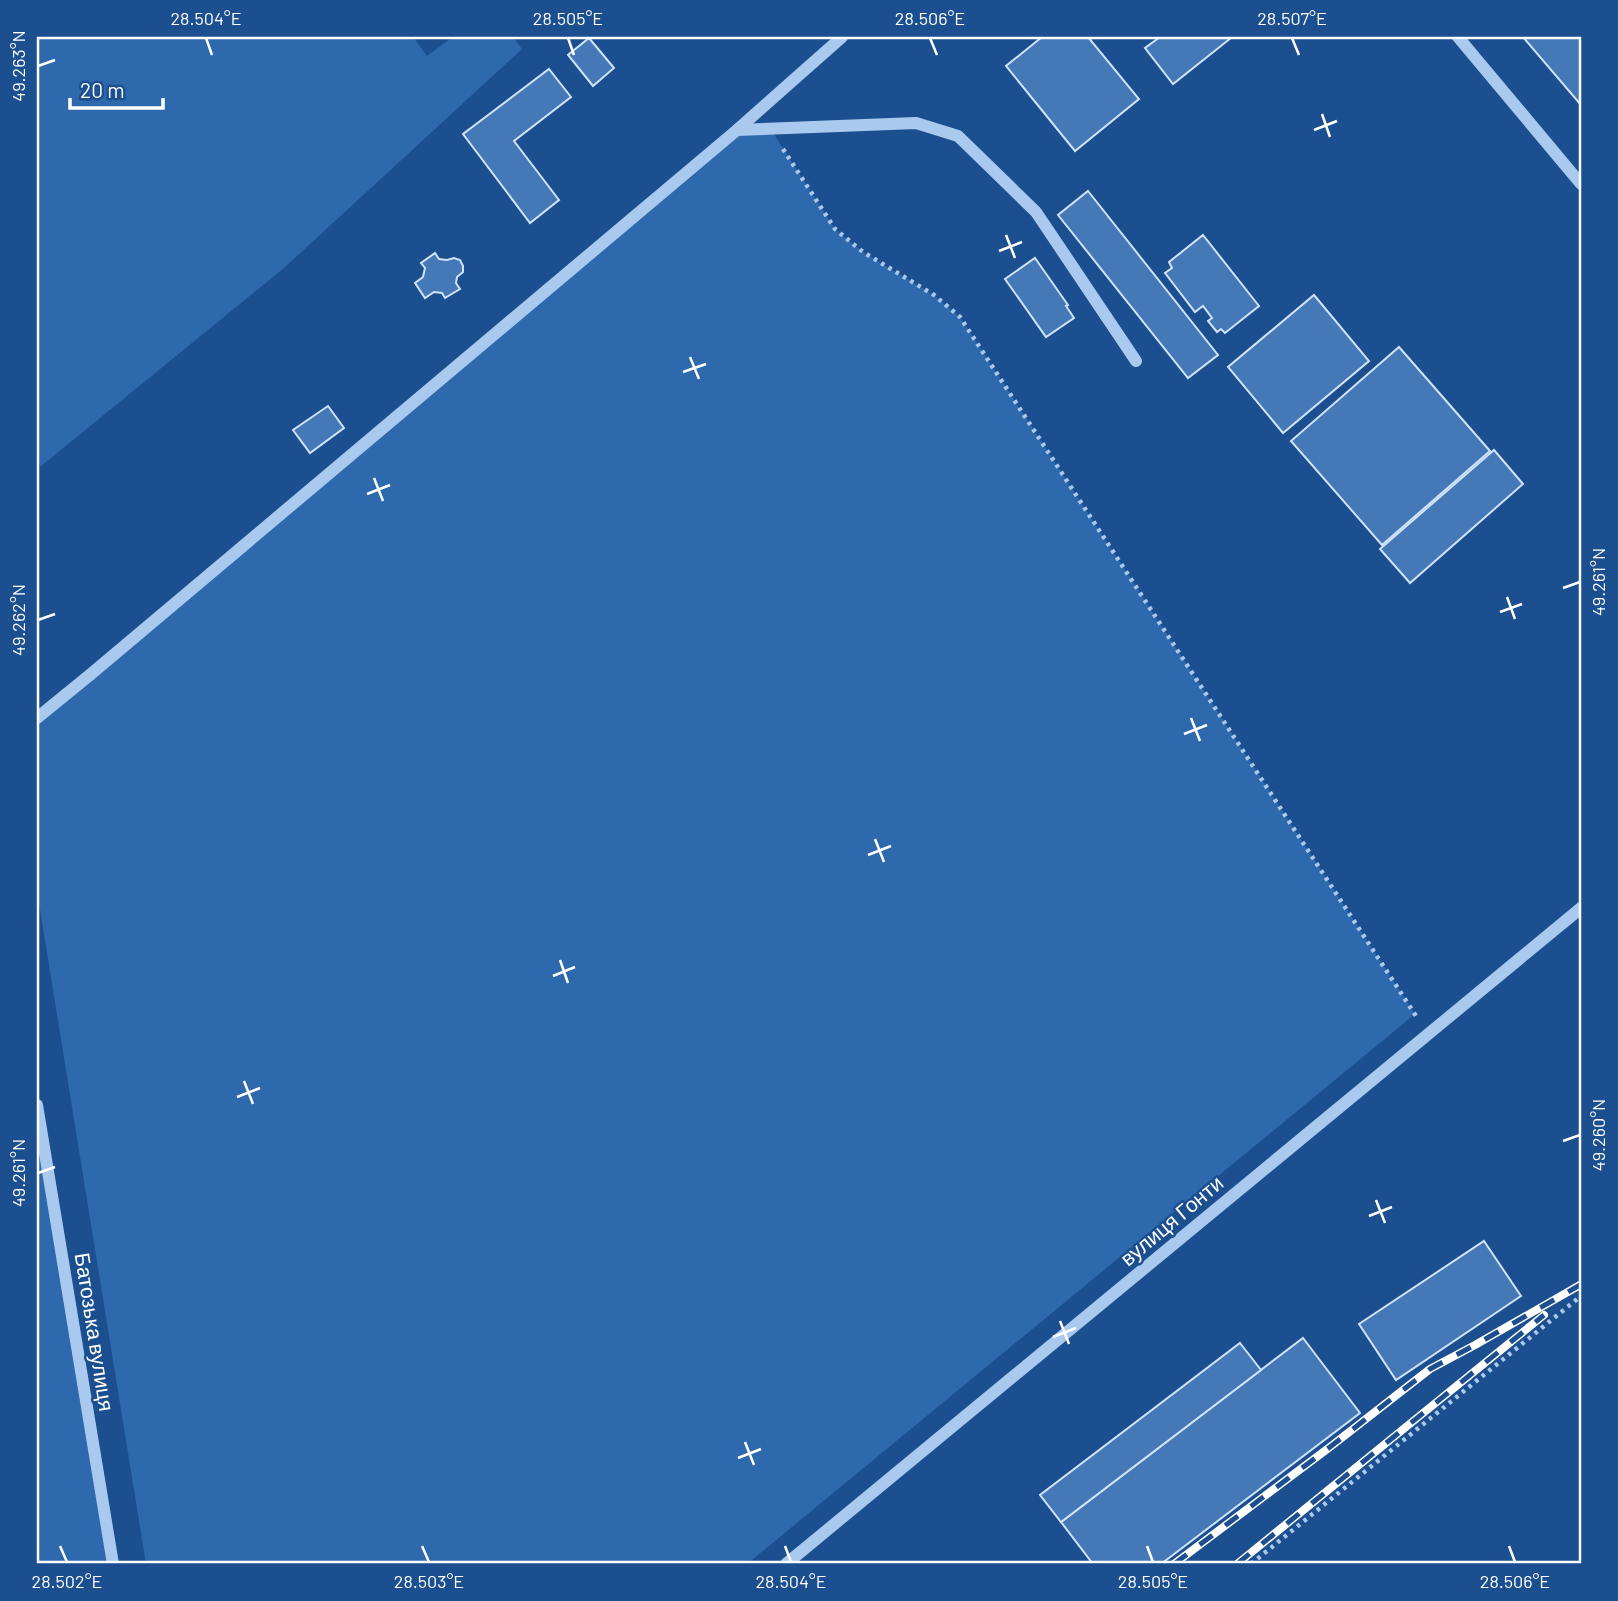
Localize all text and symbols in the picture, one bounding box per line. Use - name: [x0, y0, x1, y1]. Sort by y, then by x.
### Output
- text: 28.504°E: [170, 7, 242, 29]
- text: 28.505°E: [533, 7, 603, 29]
- text: 28.506°E: [895, 7, 965, 29]
- text: 28.507°E: [1257, 7, 1327, 29]
- text: 49.263°N: [7, 30, 29, 102]
- scale bar: [70, 66, 163, 110]
- text: 20 m: [80, 77, 125, 102]
- text: 49.261°N: [1587, 548, 1609, 616]
- text: 49.262°N: [7, 584, 29, 656]
- text: 49.260°N: [1587, 1099, 1609, 1171]
- text: 49.261°N: [7, 1139, 29, 1207]
- street label: вулиця Гонти: [1114, 1169, 1228, 1270]
- street label: Батозька вулиця: [71, 1251, 120, 1413]
- text: 28.502°E: [32, 1570, 102, 1592]
- text: 28.503°E: [394, 1570, 464, 1592]
- text: 28.504°E: [755, 1570, 827, 1592]
- text: 28.505°E: [1118, 1570, 1188, 1592]
- text: 28.506°E: [1480, 1570, 1550, 1592]

